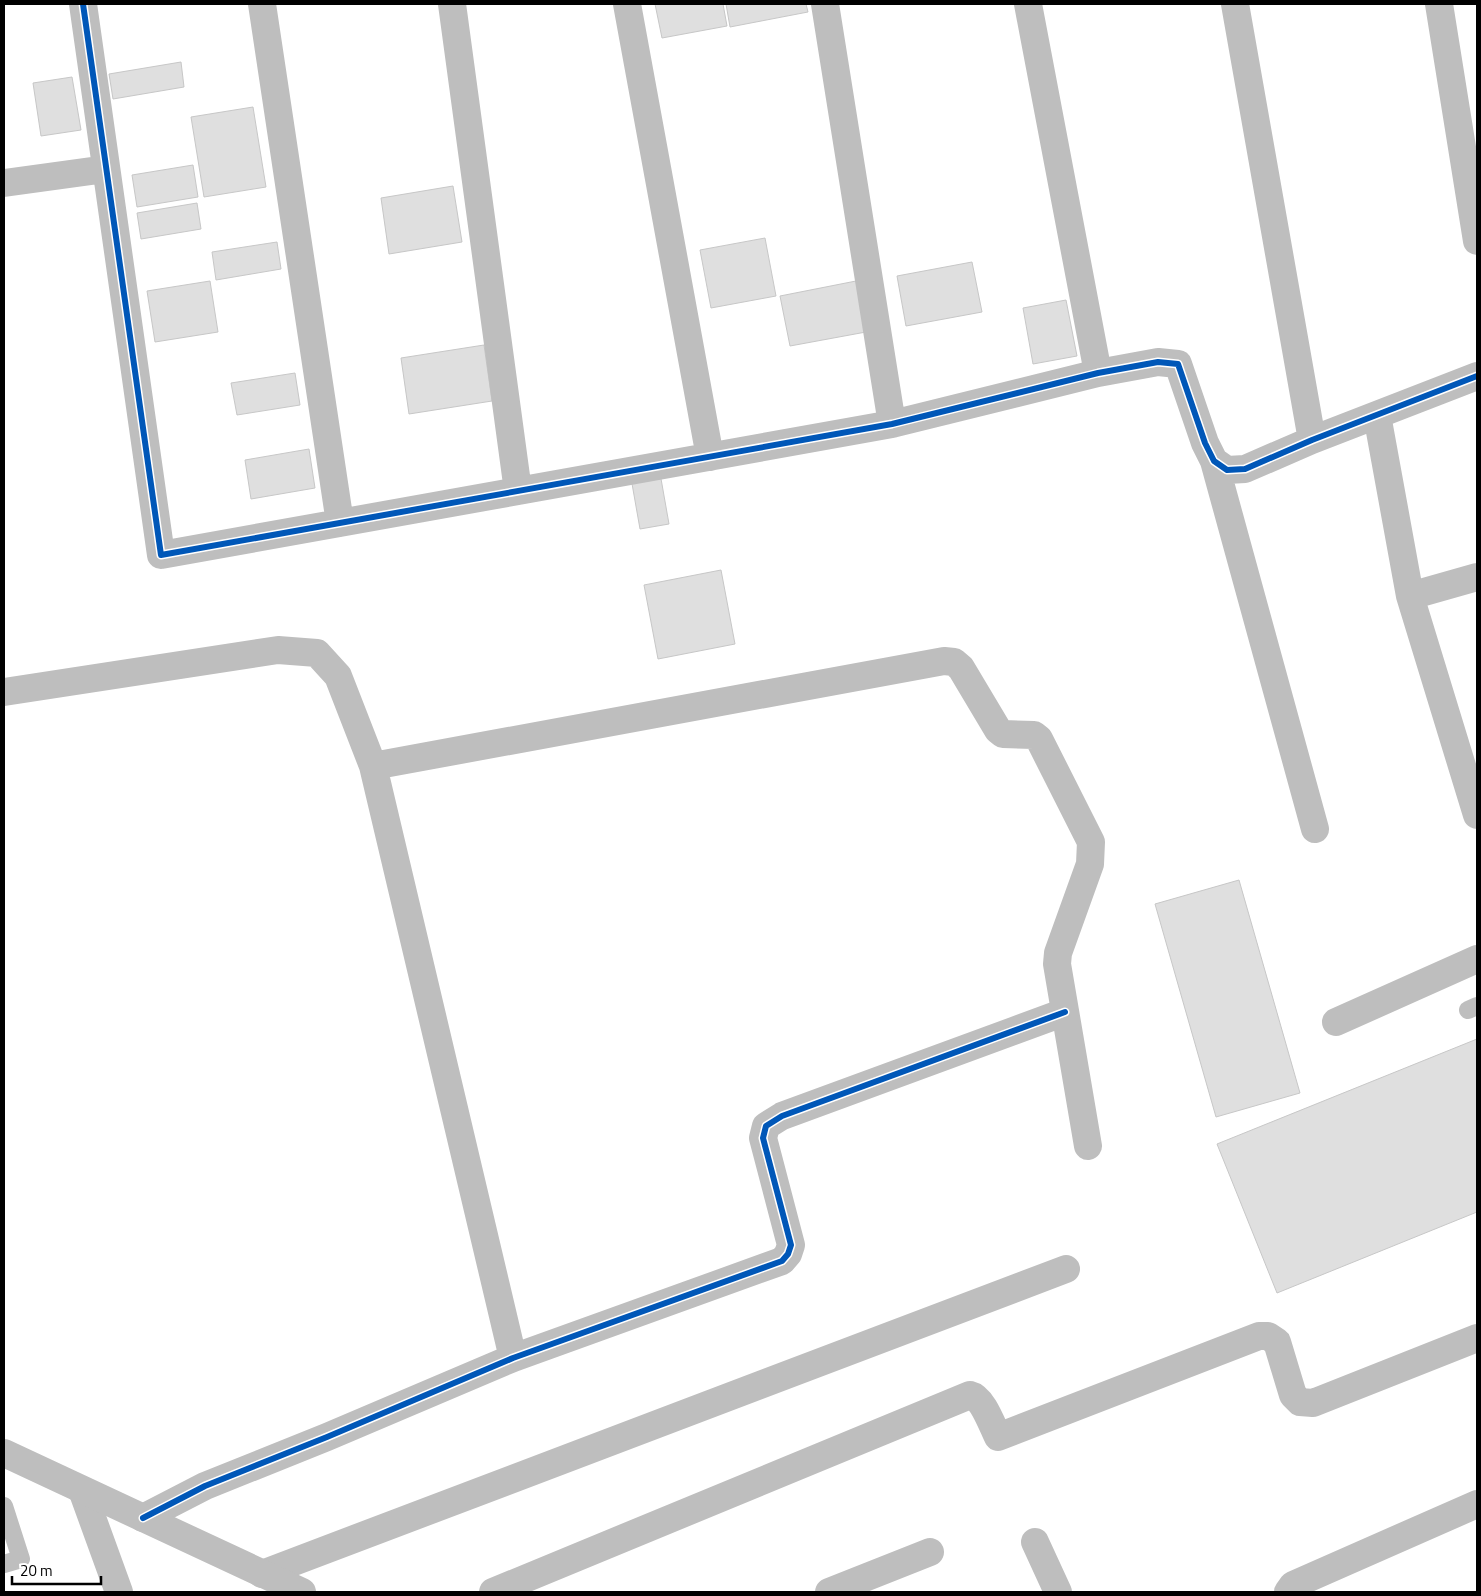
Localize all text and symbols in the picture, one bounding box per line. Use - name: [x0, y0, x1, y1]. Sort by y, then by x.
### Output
- scale bar: [12, 1554, 101, 1586]
- text: 20 m: [20, 1559, 53, 1582]

